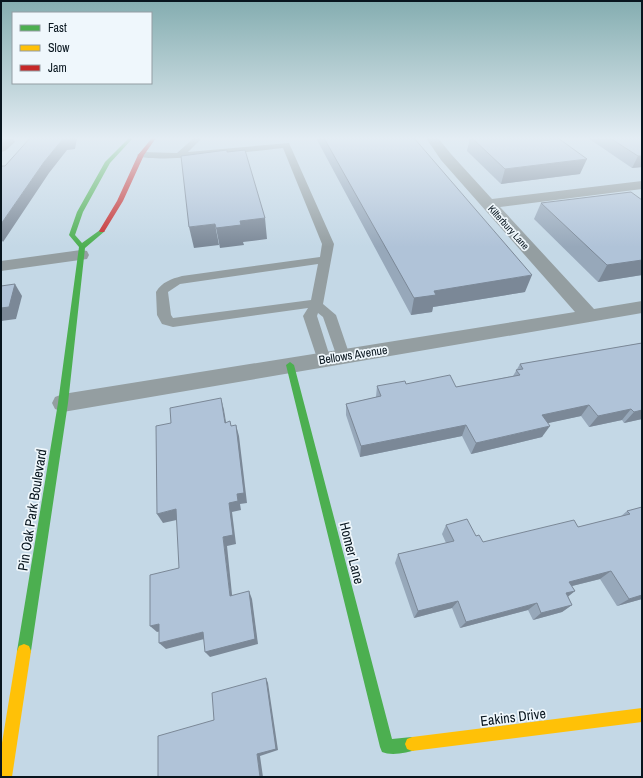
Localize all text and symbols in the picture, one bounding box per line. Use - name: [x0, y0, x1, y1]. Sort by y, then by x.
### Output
- legend: [12, 12, 152, 84]
- text: Fast: [48, 20, 67, 36]
- text: Slow: [48, 40, 70, 56]
- text: Jam: [48, 60, 67, 76]
- street label: Kilterbury Lane: [485, 202, 532, 253]
- street label: Bellows Avenue: [318, 342, 388, 368]
- street label: Pin Oak Park Boulevard: [13, 448, 51, 572]
- street label: Homer Lane: [336, 520, 368, 586]
- street label: Eakins Drive: [479, 704, 547, 730]

